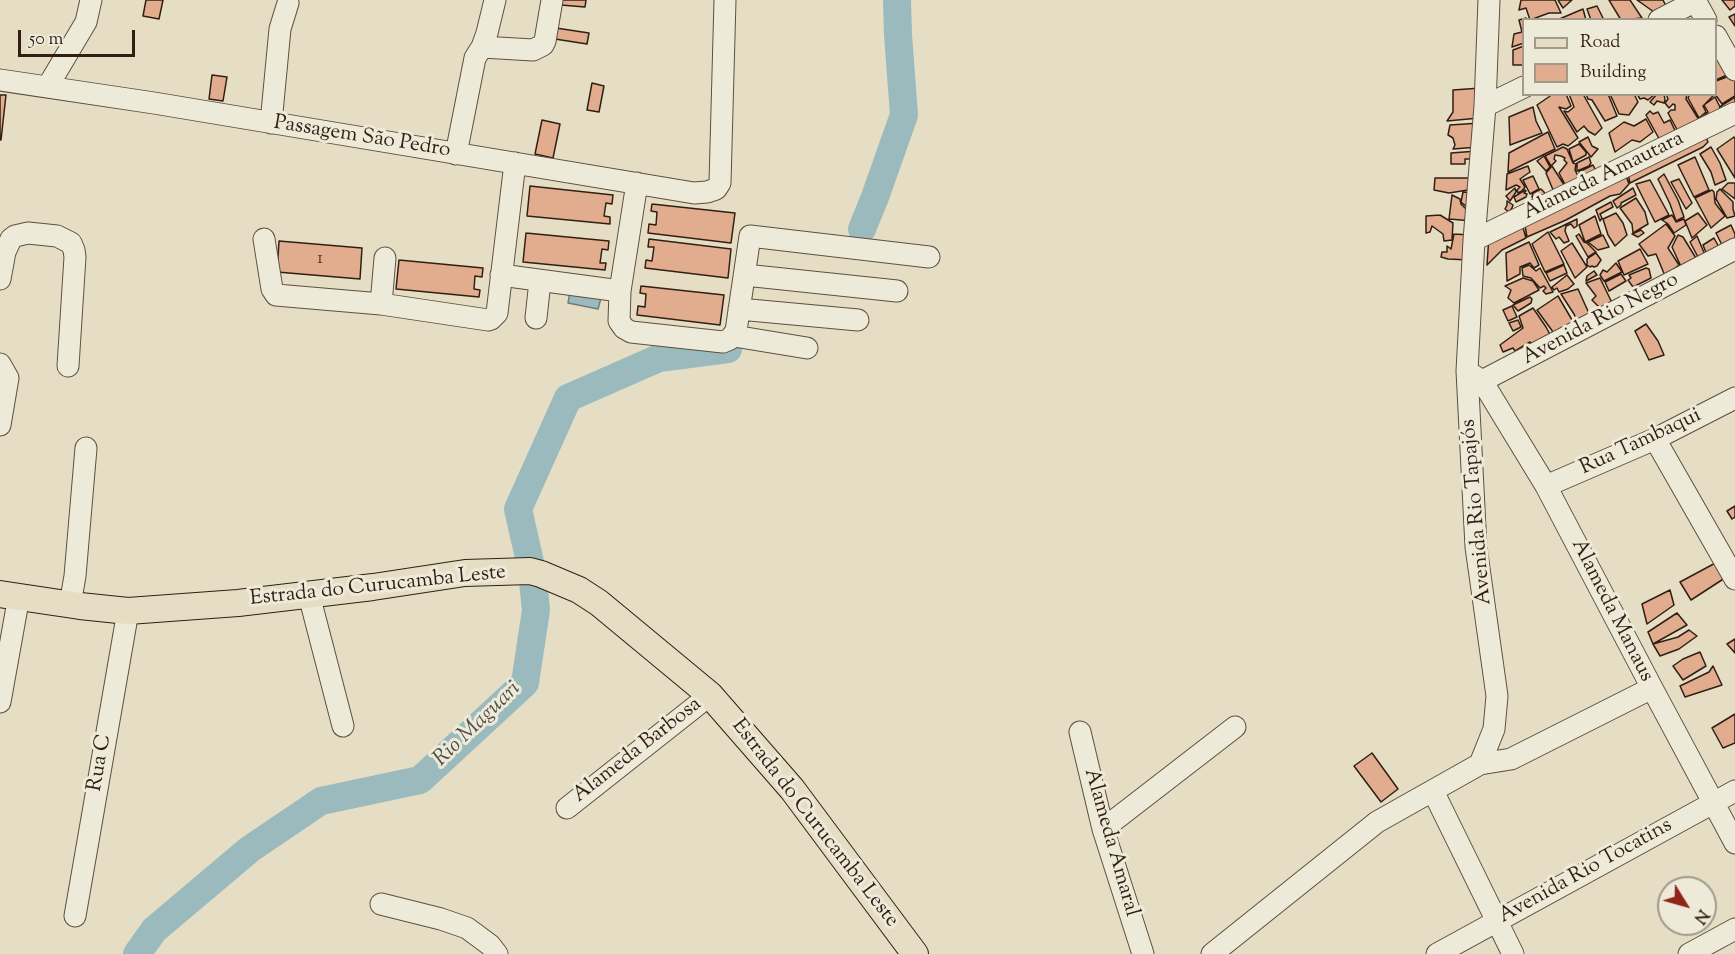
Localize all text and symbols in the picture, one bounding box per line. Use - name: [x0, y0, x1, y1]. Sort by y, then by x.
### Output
- scale bar: [21, 18, 138, 56]
- legend: [1522, 18, 1717, 96]
- text: 50 m: [29, 27, 63, 53]
- text: Road: [1580, 30, 1620, 56]
- text: Building: [1580, 60, 1646, 86]
- street label: Passagem São Pedro: [272, 112, 452, 164]
- street label: Alameda Amautara: [1520, 127, 1688, 227]
- house number: 1: [317, 249, 323, 271]
- street label: Avenida Rio Negro: [1519, 268, 1683, 372]
- street label: Rua Tambaqui: [1576, 404, 1706, 482]
- street label: Avenida Rio Tapajós: [1457, 418, 1499, 606]
- street label: Alameda Manaus: [1564, 535, 1658, 687]
- street label: Estrada do Curucamba Leste: [249, 561, 507, 613]
- water label: Rio Maguari: [429, 677, 527, 773]
- street label: Alameda Barbosa: [568, 693, 708, 809]
- street label: Estrada do Curucamba Leste: [725, 715, 903, 933]
- street label: Rua C: [84, 732, 118, 794]
- street label: Alameda Amaral: [1077, 766, 1143, 920]
- street label: Avenida Rio Tocatins: [1495, 814, 1677, 930]
- north arrow: [1657, 876, 1717, 936]
- text: N: [1687, 904, 1713, 928]

